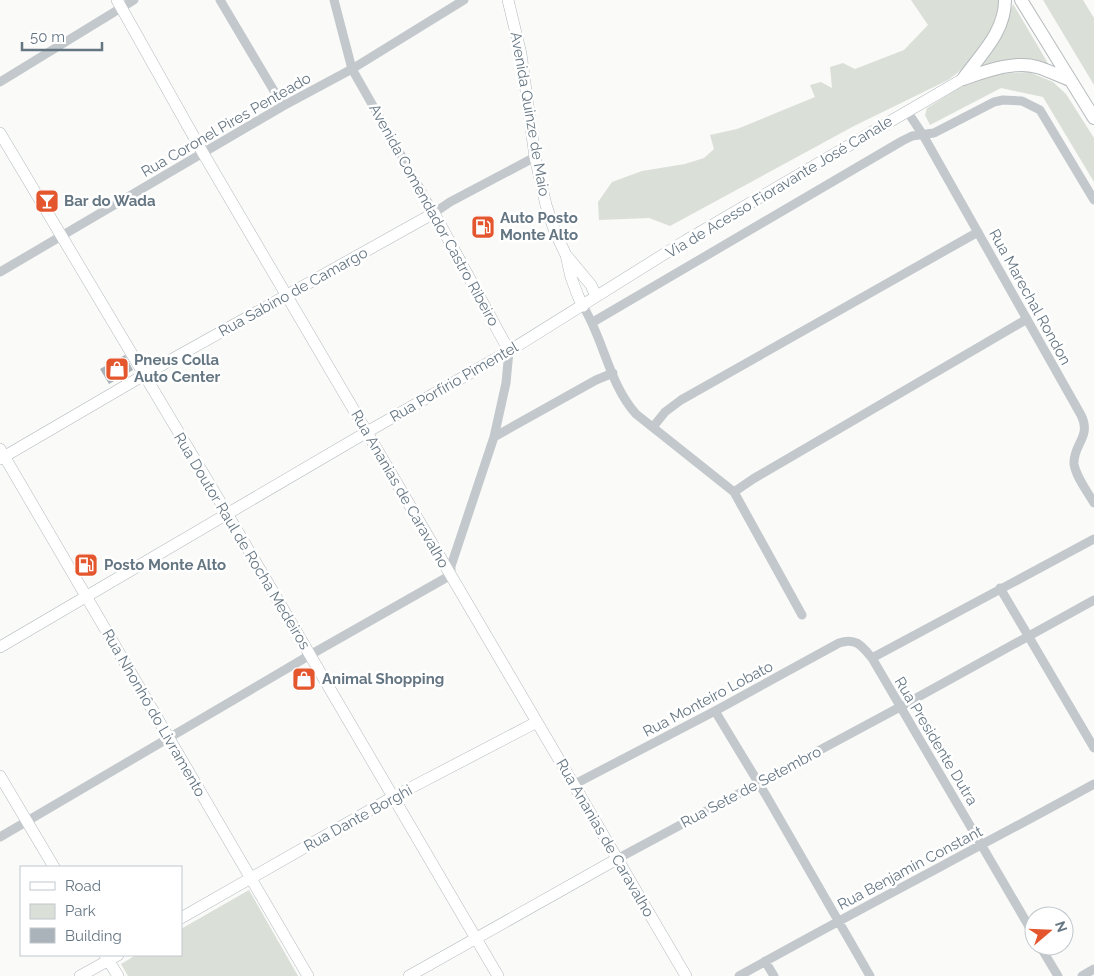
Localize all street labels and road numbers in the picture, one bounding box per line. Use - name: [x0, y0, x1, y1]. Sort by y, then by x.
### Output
- street label: Avenida Quinze de Maio: [507, 30, 553, 198]
- street label: Rua Coronel Pires Penteado: [138, 69, 314, 181]
- street label: Avenida Comendador Castro Ribeiro: [365, 101, 503, 329]
- street label: Via de Acesso Fioravante José Canale: [662, 112, 896, 262]
- street label: Rua Marechal Rondon: [985, 226, 1075, 368]
- street label: Rua Sabino de Camargo: [215, 243, 371, 340]
- street label: Rua Porfírio Pimentel: [387, 337, 522, 426]
- street label: Rua Ananias de Caravalho: [347, 407, 453, 571]
- street label: Rua Doutor Raul de Rocha Medeiros: [170, 429, 314, 653]
- street label: Rua Nhonhô do Livramento: [99, 626, 209, 800]
- street label: Rua Monteiro Lobato: [640, 657, 776, 741]
- street label: Rua Presidente Dutra: [891, 674, 981, 808]
- street label: Rua Sete de Setembro: [678, 742, 824, 832]
- street label: Rua Ananias de Caravalho: [552, 756, 658, 920]
- street label: Rua Dante Borghi: [301, 781, 415, 855]
- street label: Rua Benjamin Constant: [835, 822, 985, 914]

